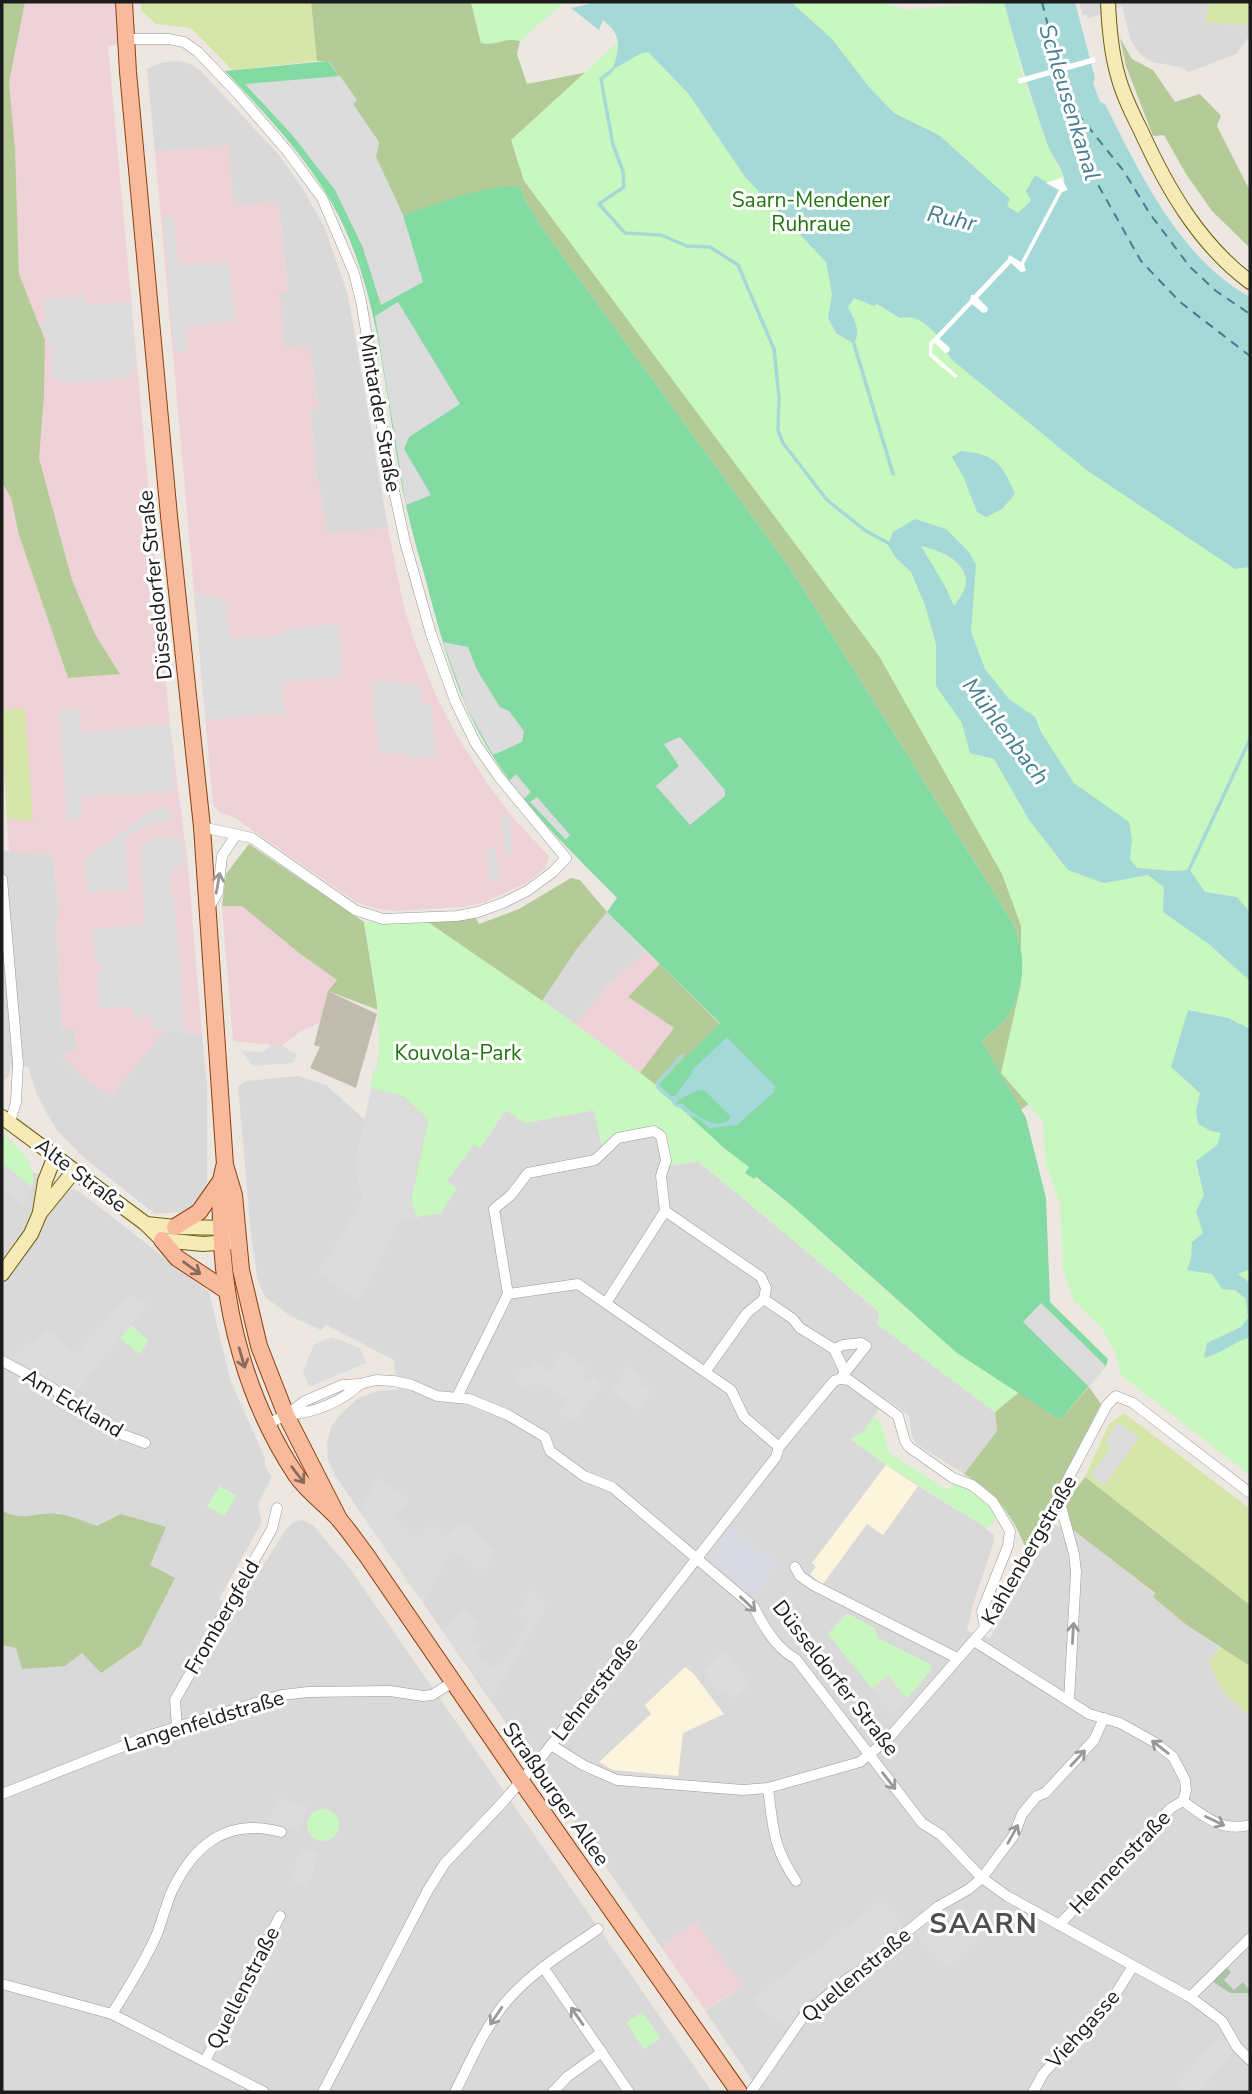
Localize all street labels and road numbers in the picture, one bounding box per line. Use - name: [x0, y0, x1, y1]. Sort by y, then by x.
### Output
- street label: Mintarder Straße: [352, 332, 408, 494]
- street label: Düsseldorfer Straße: [131, 489, 179, 681]
- street label: Alte Straße: [29, 1131, 133, 1219]
- street label: Am Eckland: [18, 1362, 128, 1444]
- street label: Kahlenbergstraße: [975, 1470, 1083, 1630]
- street label: Frombergfeld: [178, 1555, 266, 1679]
- street label: Düsseldorfer Straße: [766, 1594, 906, 1762]
- street label: Lehnerstraße: [546, 1631, 644, 1747]
- street label: Langenfeldstraße: [120, 1683, 288, 1759]
- street label: Straßburger Allee: [496, 1717, 616, 1871]
- street label: Hennenstraße: [1063, 1804, 1177, 1920]
- street label: Quellenstraße: [795, 1921, 917, 2029]
- street label: Quellenstraße: [200, 1922, 286, 2054]
- street label: Viehgasse: [1039, 1983, 1126, 2075]

